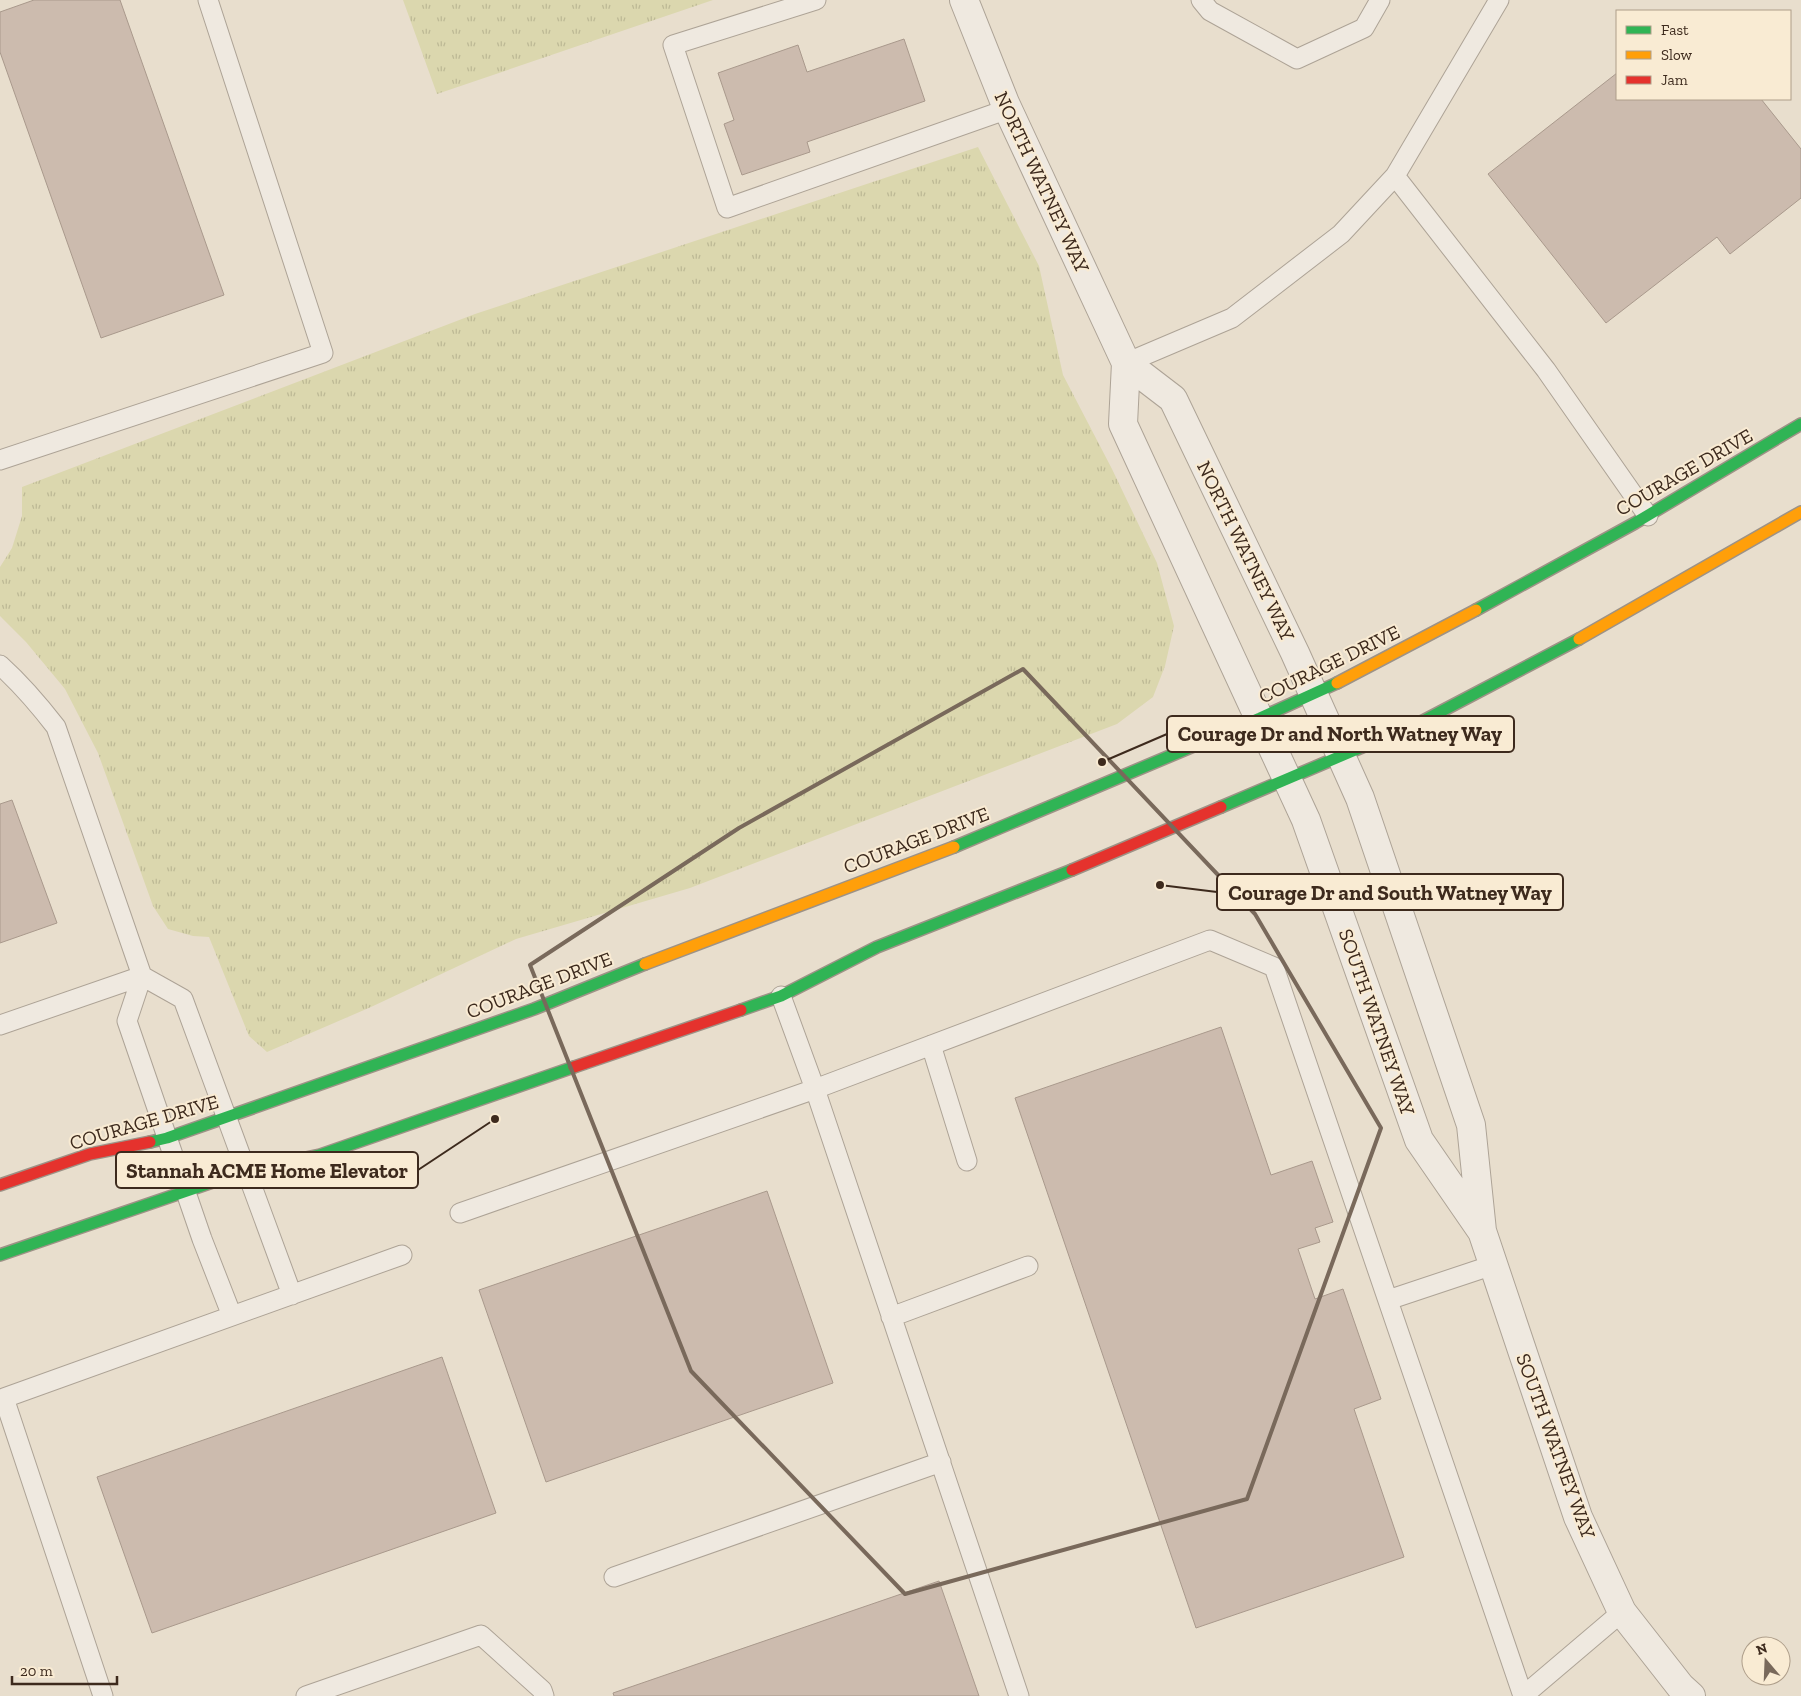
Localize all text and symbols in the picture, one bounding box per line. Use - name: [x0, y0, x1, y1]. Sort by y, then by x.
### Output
- legend: [1616, 10, 1791, 100]
- text: Fast: [1661, 21, 1689, 39]
- text: Slow: [1661, 46, 1693, 64]
- text: Jam: [1661, 71, 1688, 89]
- street label: NORTH WATNEY WAY: [989, 87, 1095, 277]
- street label: COURAGE DRIVE: [1611, 423, 1757, 521]
- street label: NORTH WATNEY WAY: [1192, 457, 1300, 646]
- street label: COURAGE DRIVE: [1255, 619, 1403, 709]
- callout: Courage Dr and North Watney Way: [1167, 716, 1514, 752]
- text: Courage Dr and North Watney Way: [1178, 721, 1502, 746]
- street label: COURAGE DRIVE: [840, 801, 992, 879]
- callout: Courage Dr and South Watney Way: [1217, 874, 1563, 910]
- text: Courage Dr and South Watney Way: [1228, 880, 1552, 905]
- street label: SOUTH WATNEY WAY: [1334, 926, 1420, 1119]
- street label: COURAGE DRIVE: [463, 946, 615, 1024]
- street label: COURAGE DRIVE: [67, 1089, 221, 1155]
- callout: Stannah ACME Home Elevator: [116, 1152, 418, 1188]
- text: Stannah ACME Home Elevator: [126, 1158, 408, 1183]
- street label: SOUTH WATNEY WAY: [1511, 1350, 1601, 1543]
- north arrow: [1741, 1636, 1791, 1686]
- text: N: [1754, 1639, 1770, 1659]
- scale bar: [12, 1654, 118, 1686]
- text: 20 m: [20, 1662, 53, 1680]

